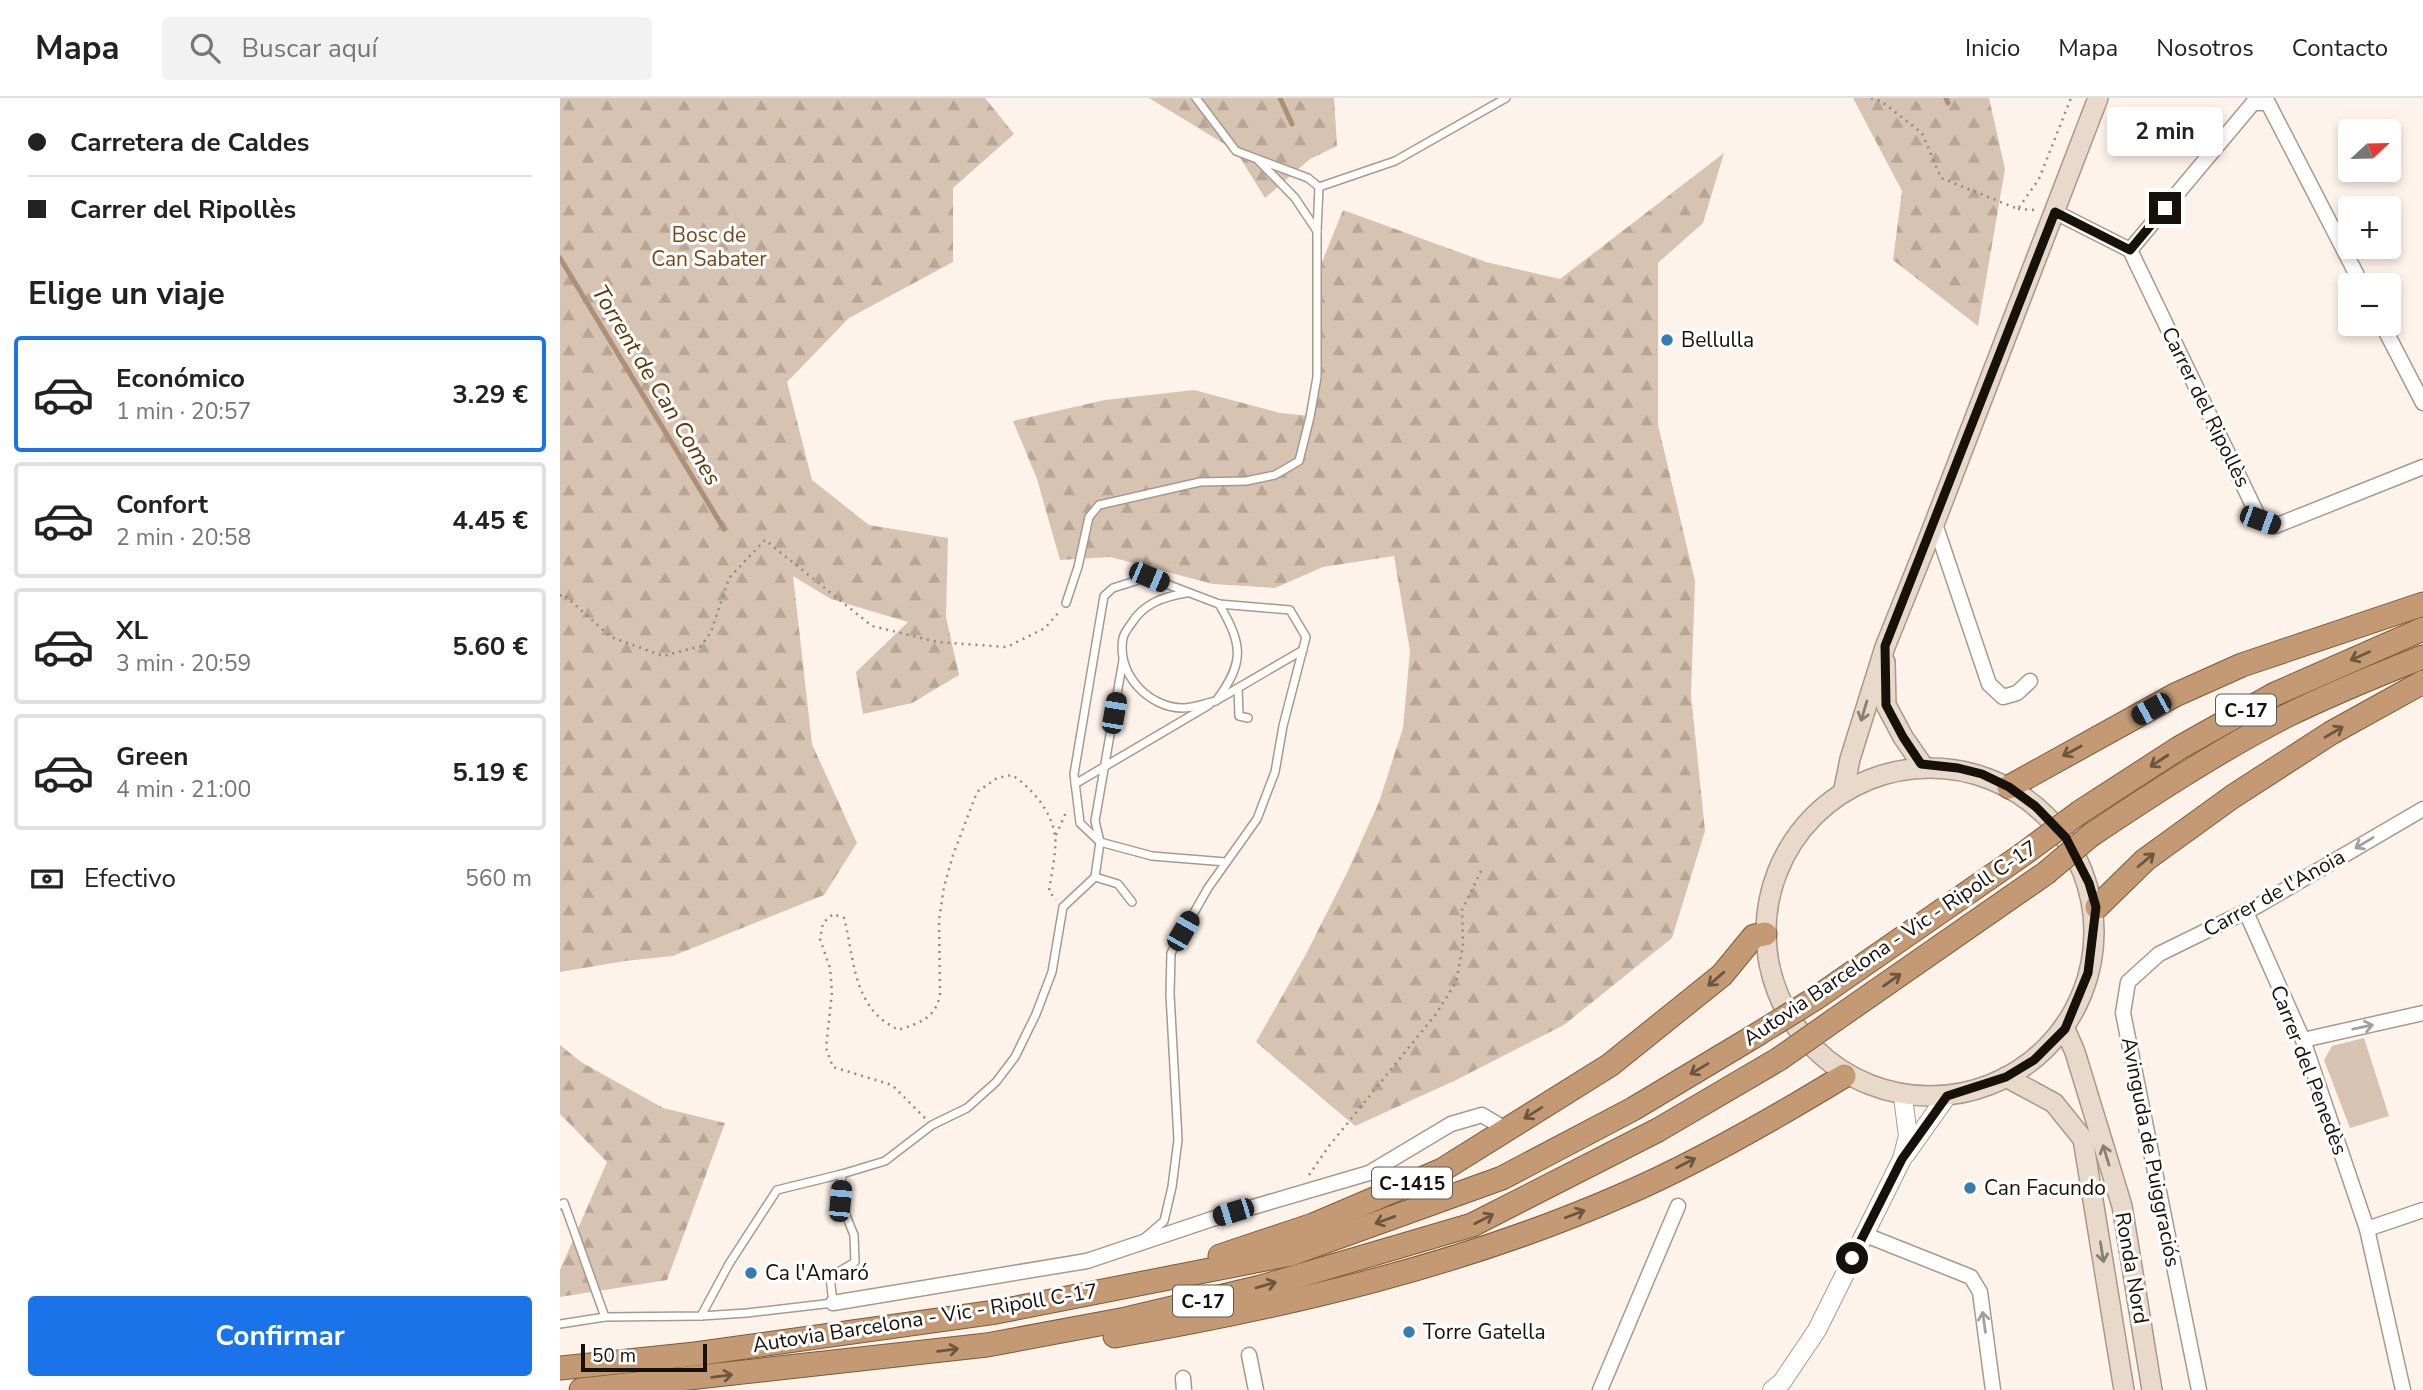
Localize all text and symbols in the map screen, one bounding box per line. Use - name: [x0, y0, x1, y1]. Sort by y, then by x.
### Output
- search box: [162, 17, 652, 80]
- text: Mapa: [35, 26, 120, 71]
- icon: search: [186, 29, 224, 67]
- text: Buscar aquí: [242, 31, 377, 66]
- text: Inicio: [1965, 32, 2020, 64]
- text: Mapa: [2058, 32, 2118, 64]
- text: Nosotros: [2156, 32, 2254, 64]
- text: Contacto: [2292, 32, 2388, 64]
- callout: 2 min: [2107, 106, 2223, 155]
- text: 2 min: [2135, 116, 2195, 147]
- north arrow: [2338, 119, 2401, 182]
- map controls: [2338, 119, 2401, 336]
- text: Carretera de Caldes: [70, 125, 310, 160]
- text: Carrer del Ripollès: [70, 192, 296, 227]
- route end: [2149, 192, 2181, 224]
- button: +: [2338, 196, 2401, 259]
- park label: Bosc de Can Sabater: [651, 221, 767, 273]
- text: Elige un viaje: [28, 272, 225, 315]
- button: −: [2338, 273, 2401, 336]
- water label: Torrent de Can Comes: [584, 279, 729, 491]
- street label: Carrer del Ripollès: [2155, 322, 2257, 492]
- place label: Bellulla: [1681, 326, 1754, 354]
- marker: Bellulla: [1659, 332, 1675, 348]
- text: Económico: [116, 361, 245, 396]
- icon: car: [32, 363, 95, 426]
- text: 3.29 €: [452, 377, 528, 412]
- text: 1 min · 20:57: [116, 396, 251, 427]
- text: Confort: [116, 487, 208, 522]
- icon: car: [32, 489, 95, 552]
- text: 4.45 €: [452, 503, 528, 538]
- car: [2237, 503, 2284, 537]
- text: 2 min · 20:58: [116, 522, 251, 553]
- car: [1126, 559, 1173, 595]
- text: XL: [116, 613, 148, 648]
- icon: car: [32, 615, 95, 678]
- text: 5.60 €: [452, 629, 528, 664]
- text: 3 min · 20:59: [116, 648, 251, 679]
- one-way arrow: [2350, 650, 2371, 663]
- car: [1101, 690, 1128, 736]
- car: [2128, 690, 2175, 728]
- road number: C-17: [2216, 694, 2276, 726]
- one-way arrow: [1857, 700, 1870, 722]
- one-way arrow: [2323, 724, 2343, 738]
- text: Green: [116, 739, 189, 774]
- icon: car: [32, 741, 95, 804]
- one-way arrow: [2063, 745, 2083, 759]
- one-way arrow: [2149, 754, 2169, 768]
- text: 5.19 €: [452, 755, 528, 790]
- text: 4 min · 21:00: [116, 774, 251, 805]
- street label: Autovia Barcelona - Vic - Ripoll C-17: [1737, 834, 2043, 1052]
- one-way arrow: [2354, 836, 2374, 850]
- street label: Carrer de l'Anoia: [2198, 843, 2350, 943]
- one-way arrow: [2137, 853, 2155, 868]
- icon: cash: [28, 860, 66, 898]
- text: Efectivo: [84, 861, 176, 896]
- text: 560 m: [465, 863, 532, 894]
- car: [1164, 908, 1203, 954]
- one-way arrow: [1707, 971, 1725, 987]
- one-way arrow: [1882, 973, 1901, 987]
- street label: Carrer del Penedès: [2264, 981, 2354, 1159]
- one-way arrow: [2351, 1019, 2374, 1033]
- street label: Avinguda de Puiggraciós: [2115, 1035, 2187, 1269]
- one-way arrow: [1690, 1063, 1710, 1077]
- one-way arrow: [1523, 1107, 1543, 1121]
- one-way arrow: [2099, 1144, 2112, 1166]
- one-way arrow: [1675, 1156, 1696, 1170]
- road number: C-1415: [1372, 1168, 1452, 1198]
- place label: Can Facundo: [1984, 1174, 2106, 1202]
- car: [828, 1179, 853, 1223]
- marker: Can Facundo: [1962, 1180, 1978, 1196]
- car: [1210, 1196, 1257, 1228]
- one-way arrow: [1564, 1206, 1586, 1219]
- street label: Ronda Nord: [2108, 1210, 2156, 1326]
- one-way arrow: [1473, 1212, 1494, 1226]
- one-way arrow: [1374, 1215, 1396, 1227]
- one-way arrow: [2096, 1240, 2109, 1263]
- route start: [1836, 1242, 1868, 1274]
- place label: Ca l'Amaró: [765, 1259, 869, 1287]
- marker: Ca l'Amaró: [743, 1265, 759, 1281]
- street label: Autovia Barcelona - Vic - Ripoll C-17: [750, 1277, 1100, 1359]
- one-way arrow: [1255, 1278, 1277, 1291]
- road number: C-17: [1173, 1286, 1233, 1316]
- button: Confirmar: [28, 1296, 532, 1376]
- one-way arrow: [1977, 1312, 1990, 1334]
- place label: Torre Gatella: [1423, 1318, 1546, 1346]
- marker: Torre Gatella: [1401, 1324, 1417, 1340]
- scale bar: [581, 1341, 707, 1373]
- text: 50 m: [592, 1343, 636, 1369]
- one-way arrow: [936, 1343, 958, 1356]
- one-way arrow: [710, 1369, 732, 1382]

